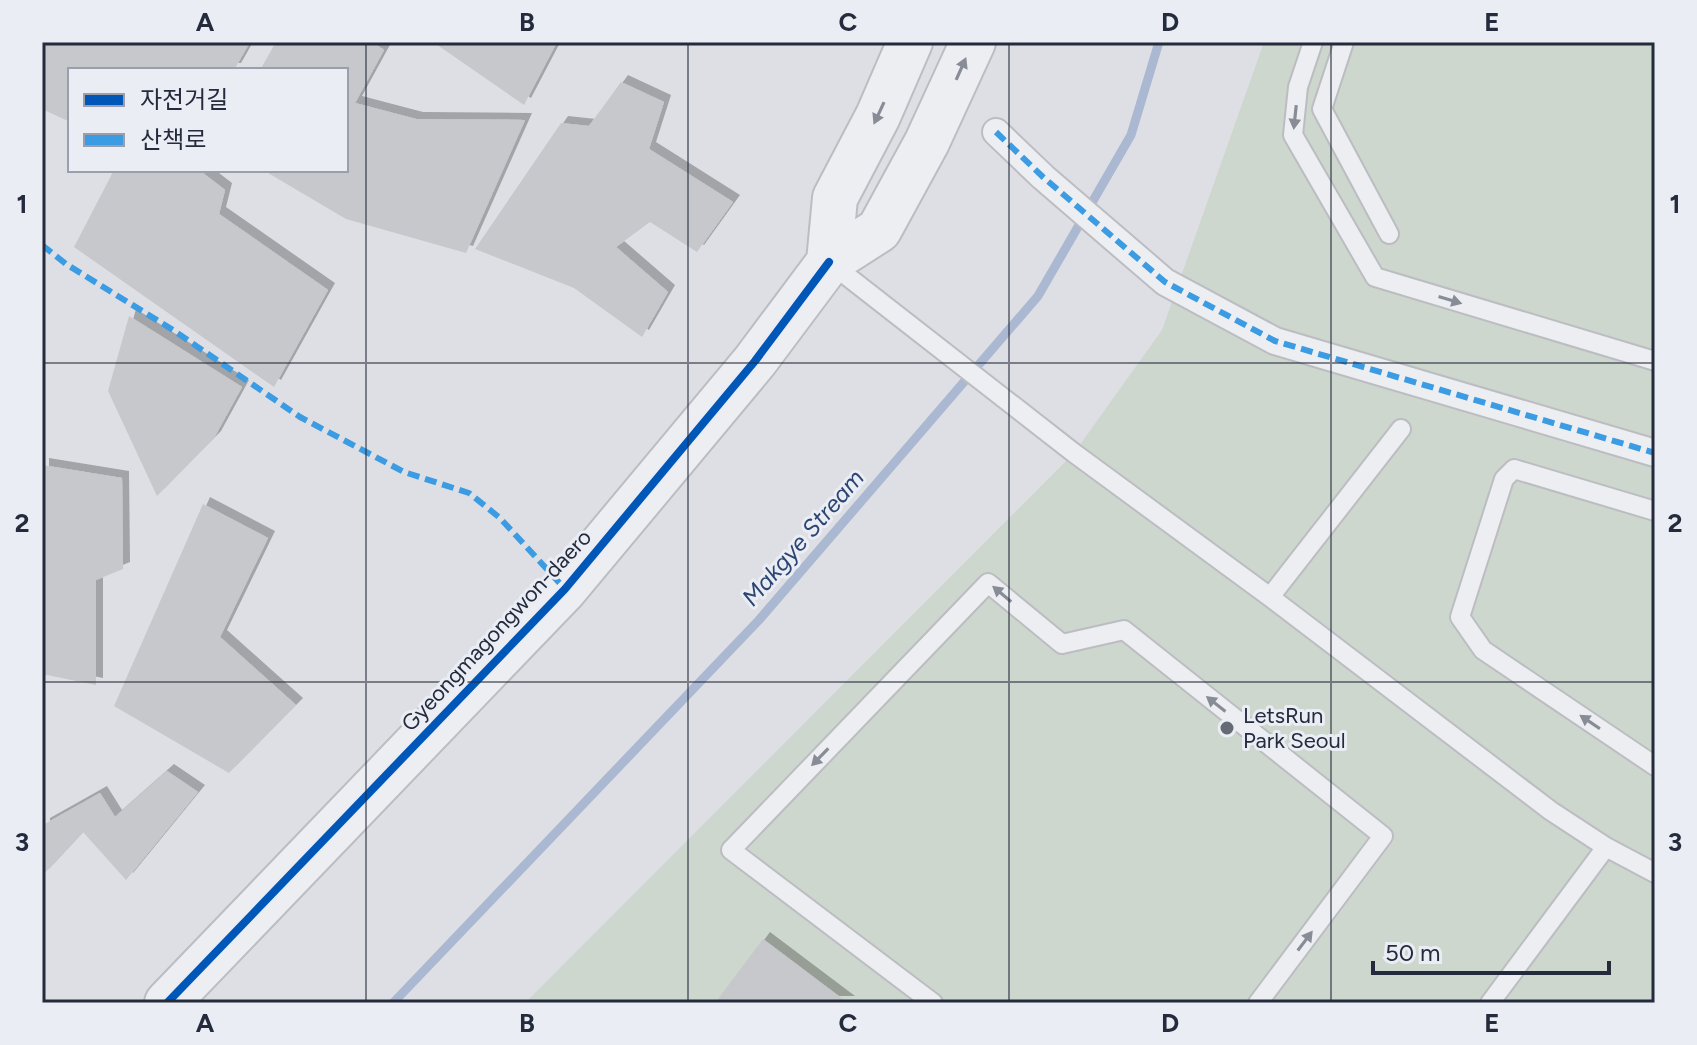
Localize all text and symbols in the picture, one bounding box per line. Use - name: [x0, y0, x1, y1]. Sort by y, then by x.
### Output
- text: A: [196, 6, 215, 38]
- text: B: [519, 6, 535, 38]
- text: C: [839, 6, 858, 38]
- text: D: [1161, 6, 1179, 38]
- text: E: [1484, 6, 1500, 38]
- one-way arrow: [954, 57, 968, 81]
- legend: [68, 68, 348, 172]
- text: 자전거길: [140, 85, 228, 114]
- one-way arrow: [872, 102, 886, 125]
- one-way arrow: [1288, 105, 1301, 130]
- text: 산책로: [140, 125, 206, 154]
- text: 1: [17, 188, 27, 220]
- text: 1: [1670, 188, 1680, 220]
- one-way arrow: [1438, 294, 1462, 307]
- water label: Makgye Stream: [736, 464, 870, 612]
- text: 2: [14, 507, 30, 539]
- text: 2: [1667, 507, 1683, 539]
- street label: Gyeongmagongwon-daero: [396, 524, 597, 737]
- one-way arrow: [992, 586, 1012, 603]
- one-way arrow: [1206, 696, 1226, 712]
- place label: LetsRun Park Seoul: [1243, 702, 1346, 754]
- one-way arrow: [1580, 715, 1601, 730]
- marker: LetsRun Park Seoul: [1218, 719, 1236, 737]
- one-way arrow: [812, 747, 830, 766]
- text: 3: [15, 826, 29, 858]
- text: 3: [1668, 826, 1682, 858]
- scale bar: [1373, 925, 1609, 975]
- one-way arrow: [1296, 930, 1312, 951]
- text: 50 m: [1385, 938, 1441, 967]
- text: A: [196, 1007, 215, 1039]
- text: B: [519, 1007, 535, 1039]
- text: C: [839, 1007, 858, 1039]
- text: D: [1161, 1007, 1179, 1039]
- text: E: [1484, 1007, 1500, 1039]

